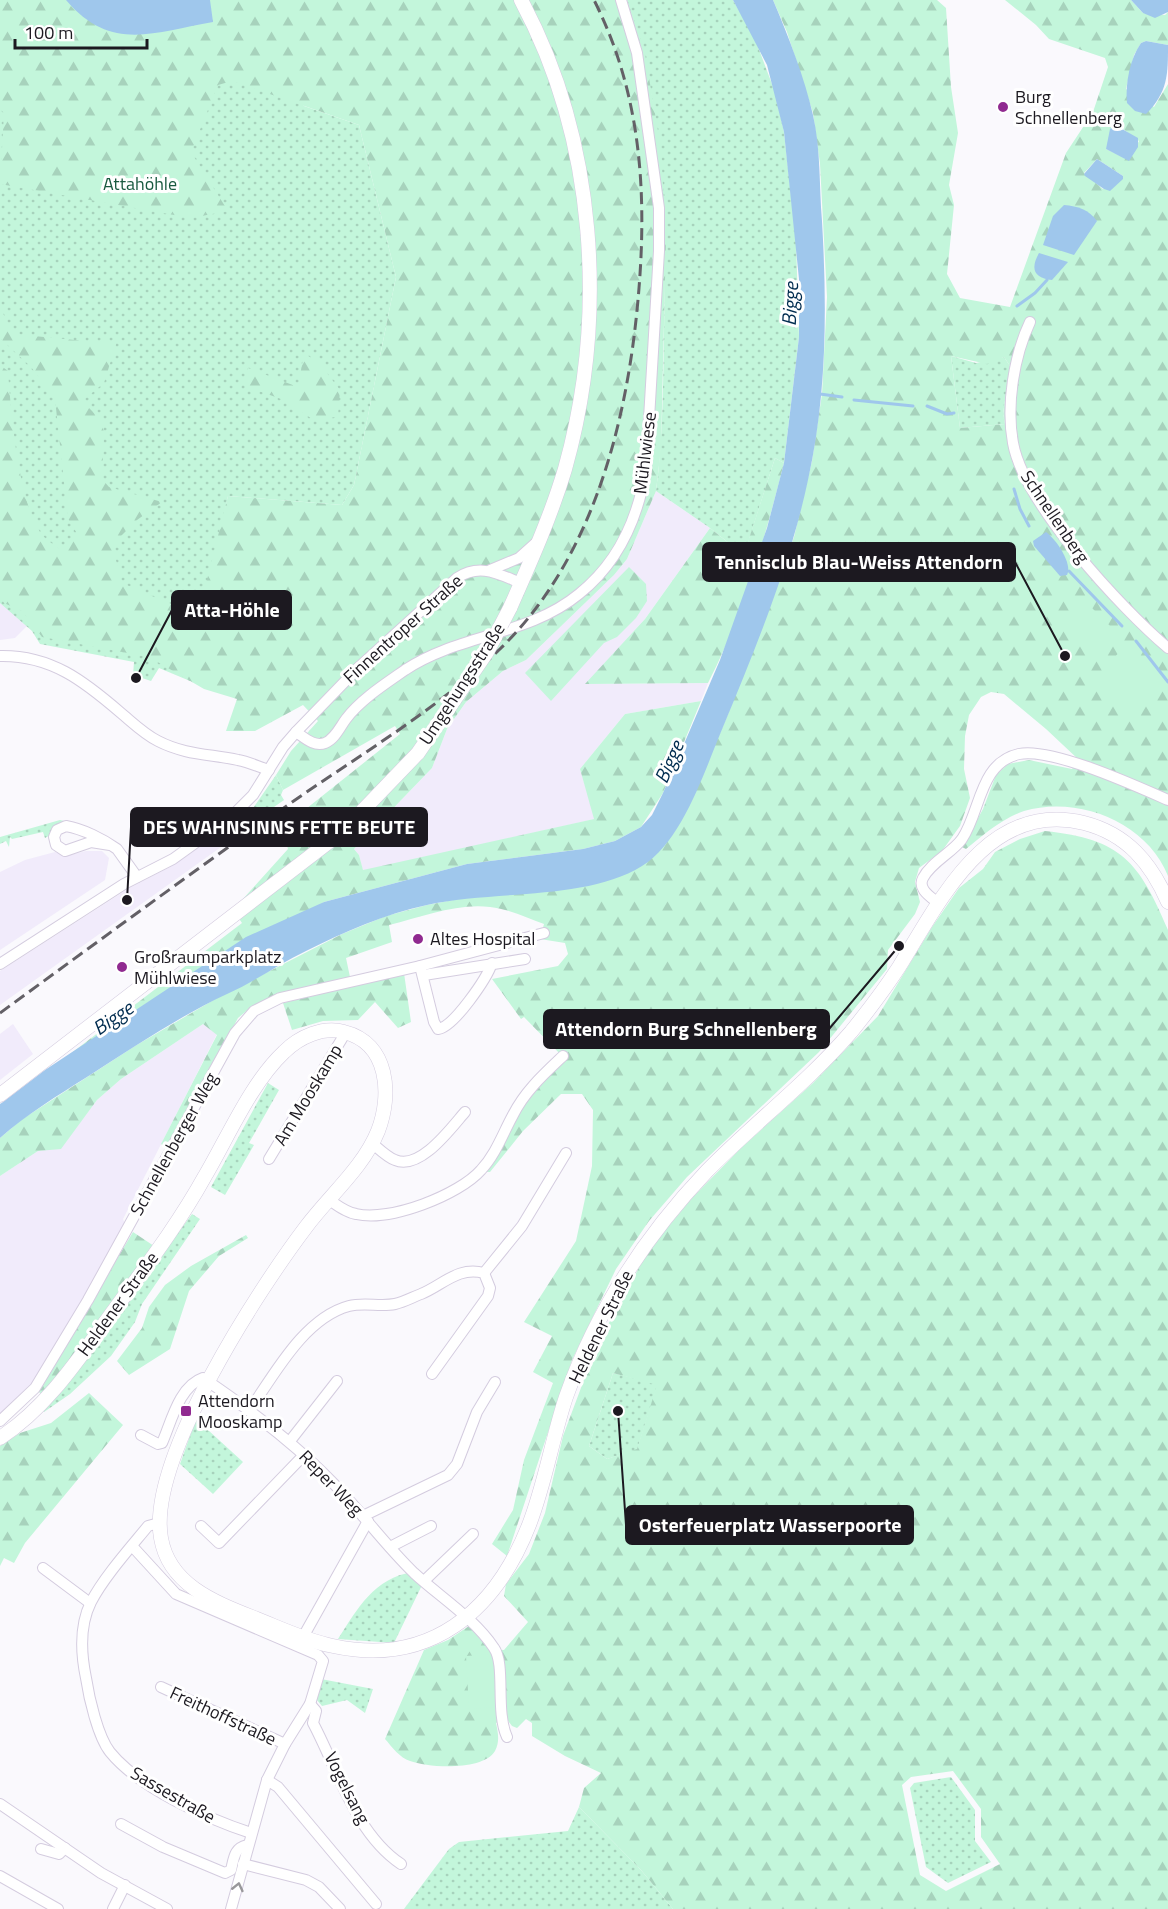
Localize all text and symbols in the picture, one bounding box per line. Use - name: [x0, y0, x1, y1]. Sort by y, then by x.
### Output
- scale bar: [15, 12, 147, 50]
- text: 100 m: [24, 19, 73, 46]
- place label: Burg Schnellenberg: [1015, 83, 1122, 131]
- marker: Burg Schnellenberg: [996, 100, 1010, 114]
- park label: Attahöhle: [103, 170, 177, 197]
- water label: Bigge: [773, 280, 806, 327]
- street label: Mühlwiese: [626, 410, 663, 496]
- street label: Schnellenberg: [1014, 465, 1097, 569]
- callout: Tennisclub Blau-Weiss Attendorn: [703, 543, 1015, 581]
- text: Tennisclub Blau-Weiss Attendorn: [715, 546, 1003, 577]
- street label: Finnentroper Straße: [337, 568, 468, 690]
- callout: Atta-Höhle: [172, 591, 291, 629]
- text: Atta-Höhle: [184, 594, 280, 625]
- street label: Umgehungsstraße: [412, 617, 511, 750]
- water label: Bigge: [646, 734, 692, 788]
- callout: DES WAHNSINNS FETTE BEUTE: [131, 808, 427, 846]
- text: DES WAHNSINNS FETTE BEUTE: [143, 811, 415, 842]
- place label: Altes Hospital: [430, 925, 535, 952]
- marker: Altes Hospital: [411, 932, 425, 946]
- place label: Großraumparkplatz Mühlwiese: [134, 943, 281, 991]
- marker: Großraumparkplatz Mühlwiese: [115, 960, 129, 974]
- water label: Bigge: [86, 992, 141, 1043]
- callout: Attendorn Burg Schnellenberg: [544, 1010, 829, 1048]
- text: Attendorn Burg Schnellenberg: [555, 1013, 817, 1044]
- street label: Am Mooskamp: [267, 1039, 349, 1151]
- street label: Schnellenberger Weg: [123, 1067, 224, 1220]
- street label: Heldener Straße: [70, 1246, 165, 1362]
- street label: Heldener Straße: [561, 1265, 640, 1388]
- place label: Attendorn Mooskamp: [198, 1387, 283, 1435]
- marker: Attendorn Mooskamp: [179, 1404, 193, 1418]
- street label: Reper Weg: [293, 1444, 370, 1522]
- callout: Osterfeuerplatz Wasserpoorte: [626, 1506, 913, 1544]
- text: Osterfeuerplatz Wasserpoorte: [639, 1509, 901, 1540]
- street label: Freithoffstraße: [165, 1679, 281, 1752]
- street label: Vogelsang: [318, 1747, 377, 1829]
- street label: Sassestraße: [126, 1759, 221, 1830]
- one-way arrow: [230, 1882, 243, 1892]

